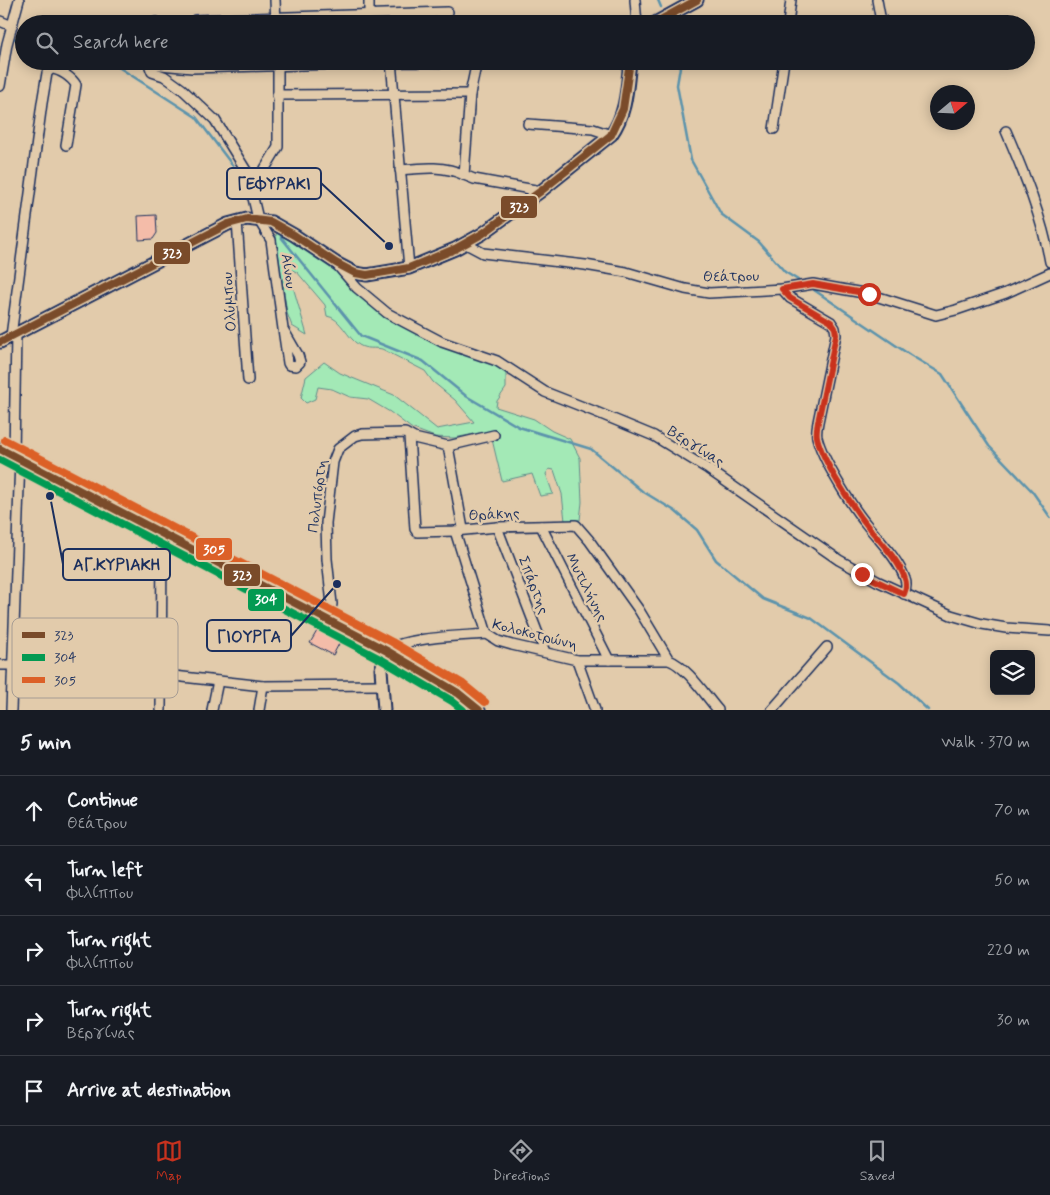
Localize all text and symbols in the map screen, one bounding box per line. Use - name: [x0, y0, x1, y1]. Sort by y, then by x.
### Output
- search box: [15, 15, 1035, 70]
- icon: search: [33, 29, 61, 57]
- text: Search here: [73, 30, 169, 55]
- north arrow: [930, 85, 975, 130]
- callout: ΓΕΦΥΡΑΚΙ: [227, 168, 321, 199]
- text: ΓΕΦΥΡΑΚΙ: [237, 174, 311, 195]
- line badge: 323: [500, 195, 538, 219]
- text: 323: [509, 199, 529, 217]
- line badge: 323: [153, 241, 191, 265]
- text: 323: [162, 245, 182, 263]
- street label: Αίνου: [276, 252, 300, 290]
- street label: Θεάτρου: [703, 267, 759, 287]
- street label: Ολύμπου: [218, 271, 242, 332]
- route start: [858, 283, 881, 306]
- street label: Βεργίνας: [663, 422, 728, 472]
- street label: Πολυπόρτη: [304, 458, 332, 534]
- street label: Θράκης: [468, 504, 521, 526]
- line badge: 305: [195, 537, 233, 561]
- text: 305: [203, 541, 225, 559]
- callout: ΑΓ.ΚΥΡΙΑΚΗ: [63, 549, 170, 580]
- street label: Μυτιλήνης: [560, 550, 612, 626]
- street label: Σπάρτης: [513, 553, 553, 618]
- text: ΑΓ.ΚΥΡΙΑΚΗ: [73, 555, 161, 576]
- line badge: 323: [223, 563, 261, 587]
- route end: [851, 563, 874, 586]
- text: 323: [232, 567, 252, 585]
- line badge: 304: [247, 588, 285, 612]
- text: 304: [255, 591, 278, 609]
- street label: Κολοκοτρώνη: [490, 615, 580, 655]
- legend: [12, 618, 178, 698]
- callout: ΓΙΟΥΡΓΑ: [207, 620, 291, 651]
- text: 323: [54, 627, 74, 645]
- text: ΓΙΟΥΡΓΑ: [217, 627, 281, 648]
- text: 304: [54, 649, 77, 667]
- map controls: [990, 650, 1035, 695]
- button: layers: [990, 650, 1035, 695]
- text: 305: [54, 672, 76, 690]
- text: 5 min: [20, 729, 72, 757]
- text: Walk · 370 m: [941, 732, 1030, 753]
- text: Continue: [67, 788, 138, 813]
- icon: ahead: [20, 797, 48, 825]
- text: 70 m: [994, 800, 1030, 821]
- text: Θεάτρου: [67, 813, 127, 834]
- text: Turn left: [67, 858, 143, 883]
- icon: left: [20, 867, 48, 895]
- text: 50 m: [994, 870, 1030, 891]
- text: Φιλίππου: [67, 883, 133, 904]
- text: Turn right: [67, 928, 151, 953]
- icon: right: [20, 937, 48, 965]
- text: 220 m: [987, 940, 1030, 961]
- text: Φιλίππου: [67, 953, 133, 974]
- text: Turn right: [67, 998, 151, 1023]
- icon: right: [20, 1007, 48, 1035]
- text: 30 m: [997, 1010, 1030, 1031]
- text: Βεργίνας: [67, 1023, 135, 1044]
- icon: arrive: [20, 1077, 48, 1105]
- text: Arrive at destination: [67, 1078, 231, 1103]
- tab: Map: [155, 1137, 183, 1185]
- tab: Directions: [493, 1137, 550, 1185]
- tab: Saved: [860, 1137, 895, 1185]

